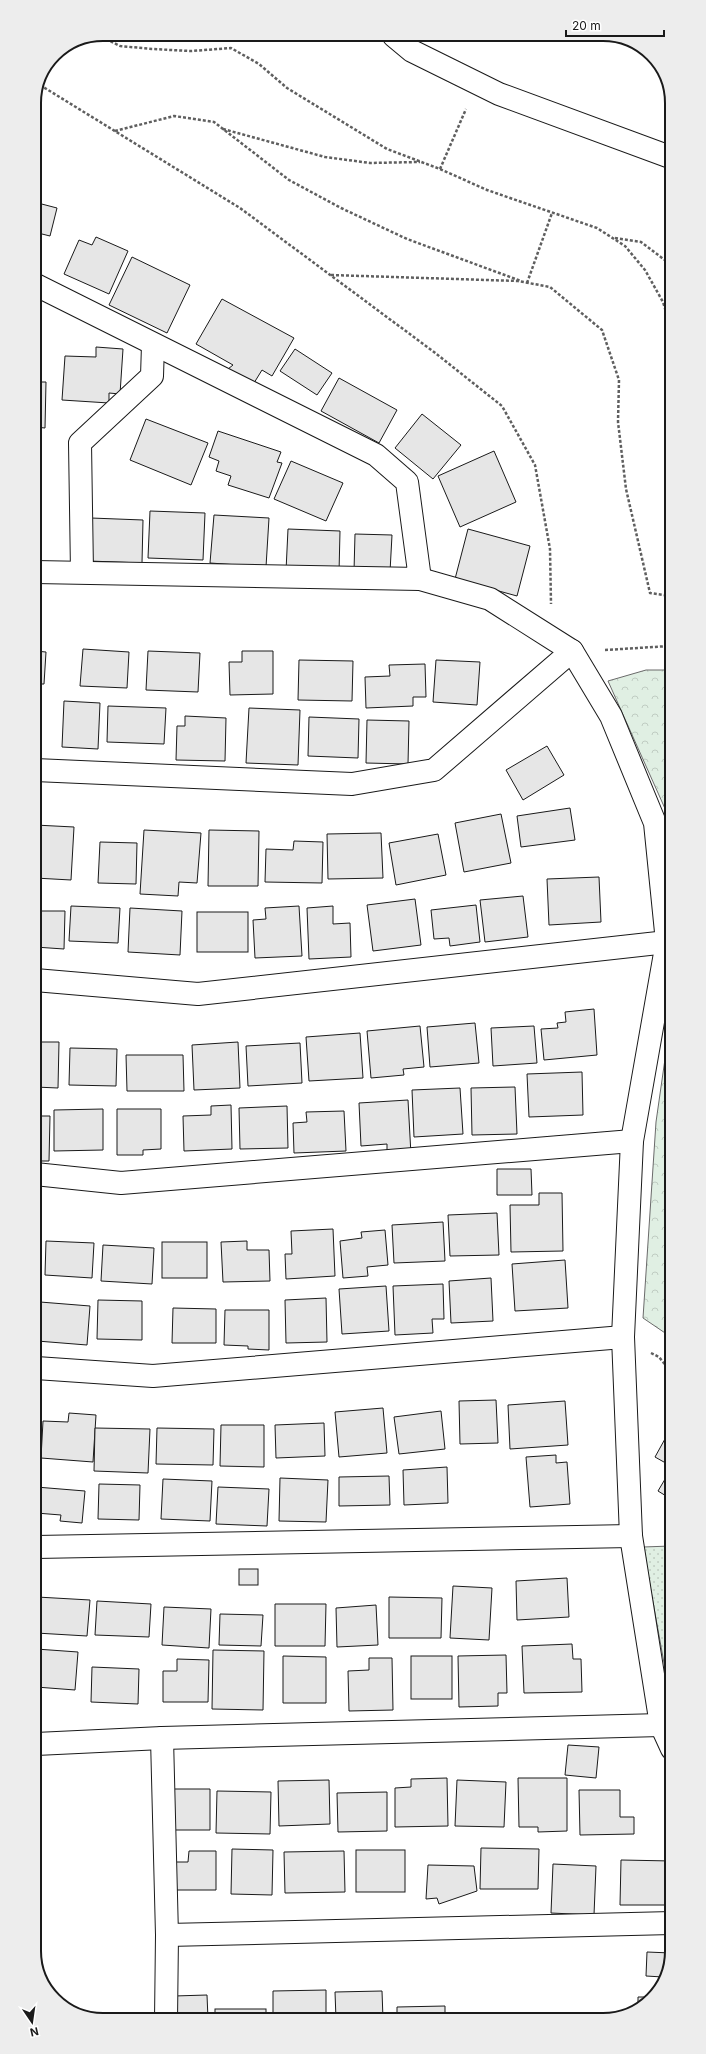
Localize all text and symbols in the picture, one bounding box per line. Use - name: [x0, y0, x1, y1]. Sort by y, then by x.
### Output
- scale bar: [566, 12, 664, 38]
- text: 20 m: [572, 18, 601, 33]
- north arrow: [12, 2002, 52, 2042]
- text: N: [29, 2024, 40, 2040]

